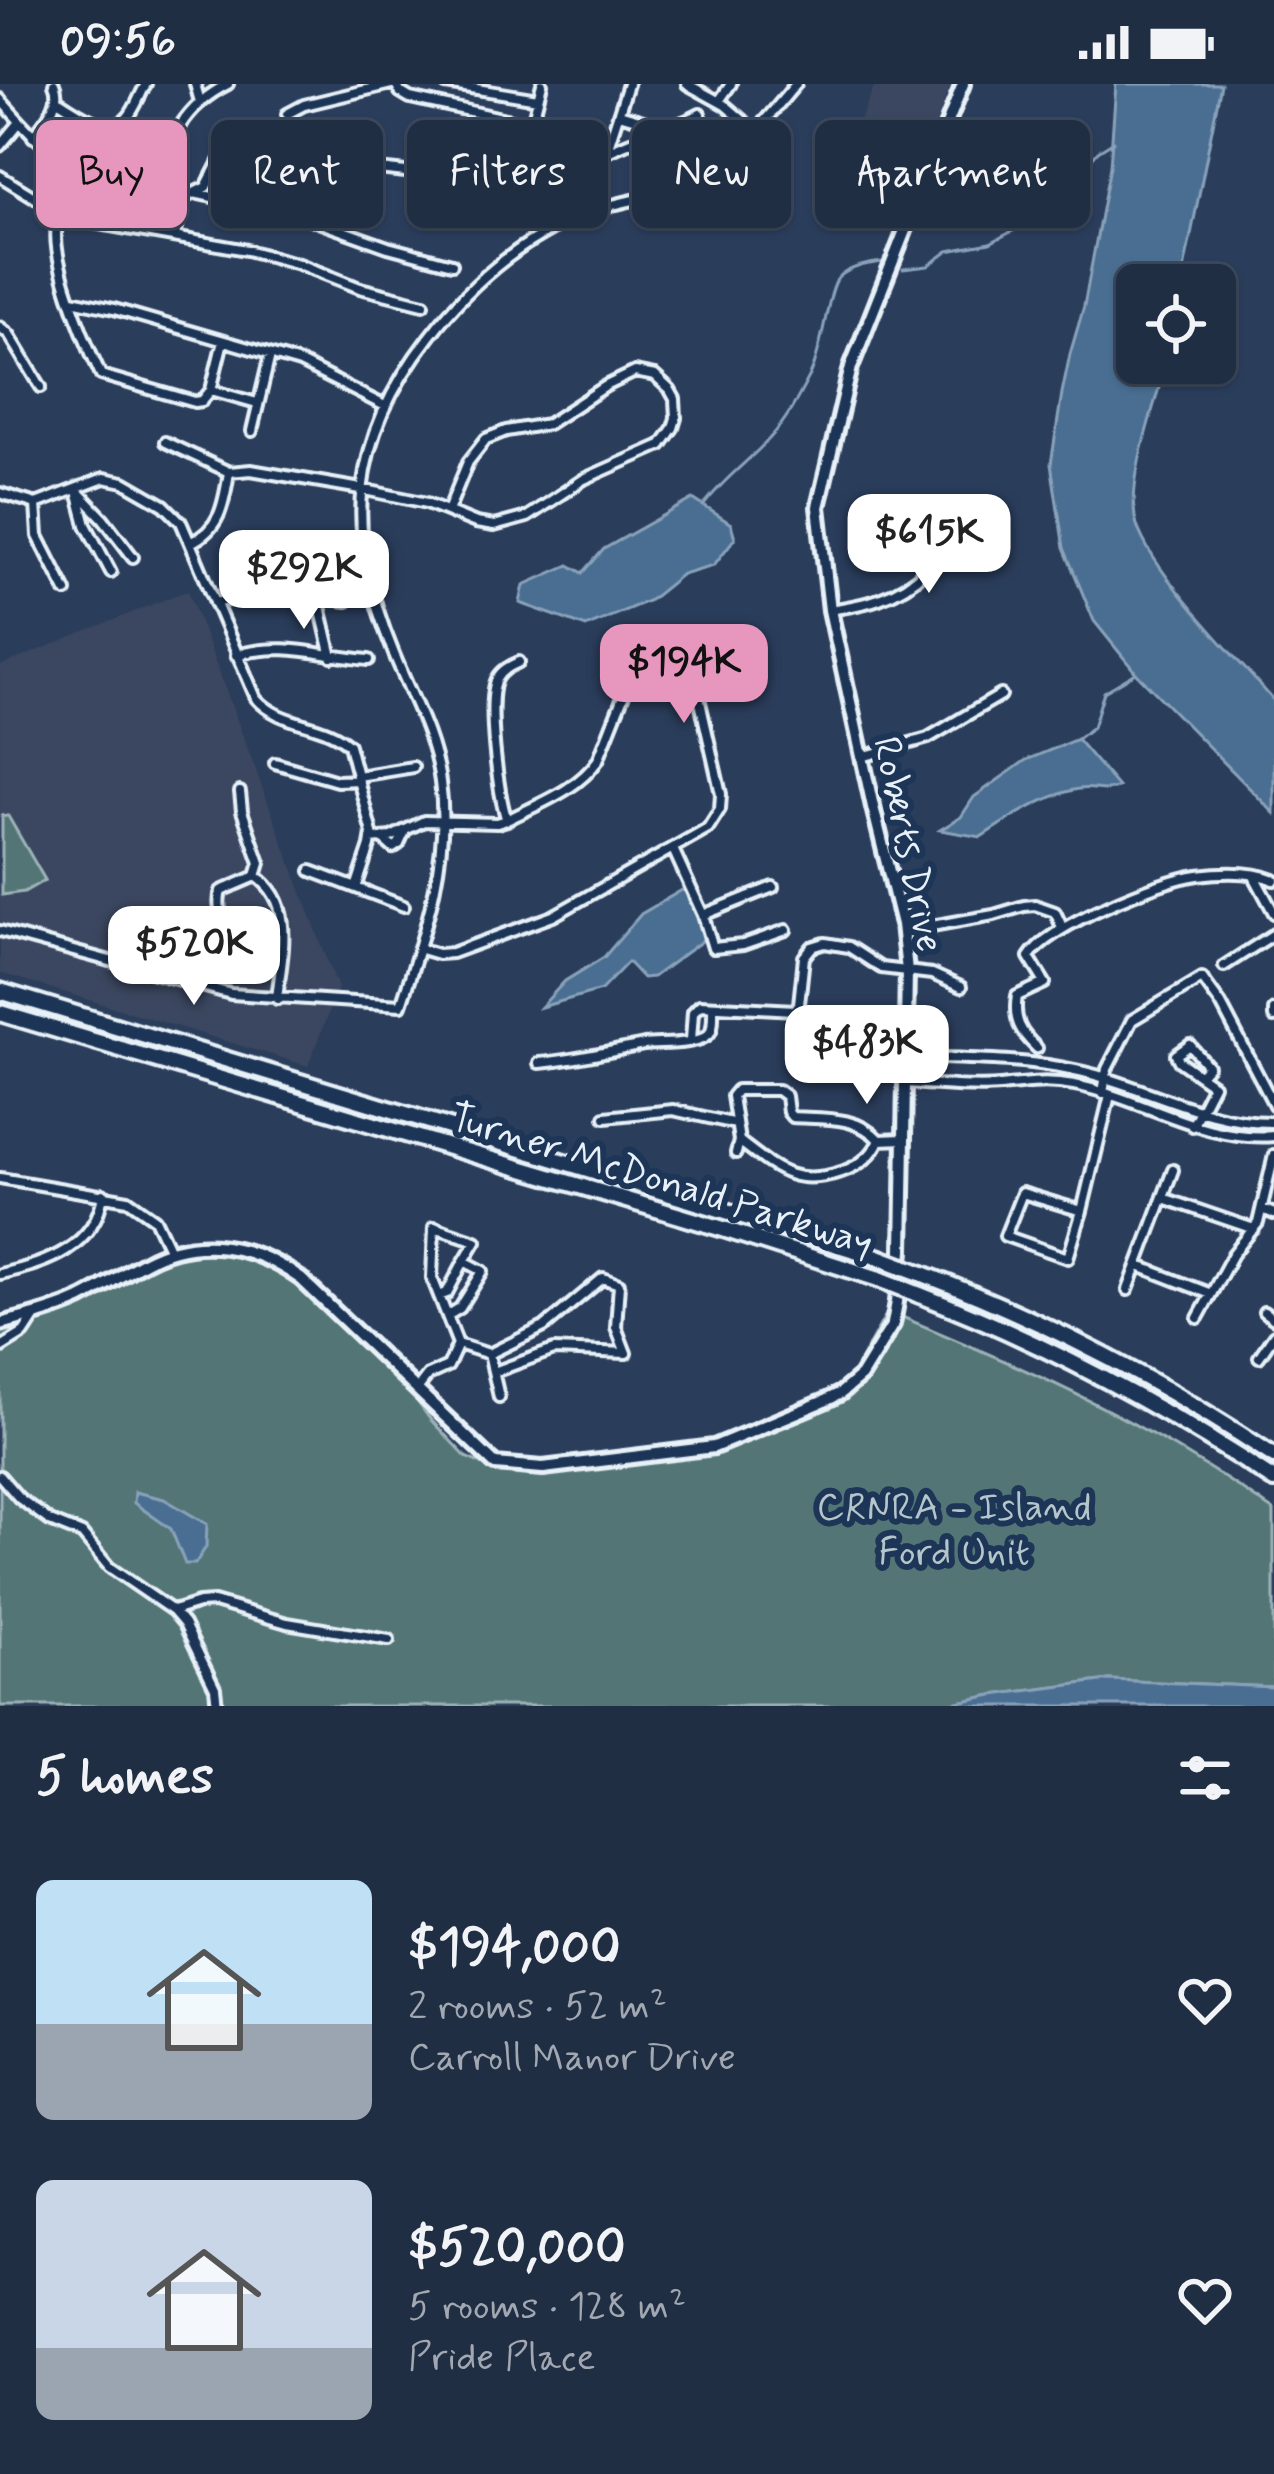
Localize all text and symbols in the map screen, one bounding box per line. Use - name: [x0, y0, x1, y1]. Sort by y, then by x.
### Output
- text: 09:56: [60, 13, 176, 72]
- chip: Buy: [36, 120, 187, 228]
- chip: Rent: [211, 120, 383, 228]
- chip: Filters: [407, 120, 608, 228]
- chip: New: [632, 120, 791, 228]
- chip: Apartment: [815, 120, 1090, 228]
- map controls: [1116, 264, 1236, 384]
- button: locate: [1116, 264, 1236, 384]
- pin: $615K: [845, 494, 1013, 596]
- text: $615K: [875, 507, 983, 558]
- pin: $292K: [220, 530, 388, 632]
- text: $292K: [246, 543, 362, 594]
- pin: $194K: [600, 624, 768, 726]
- text: $194K: [627, 637, 741, 688]
- street label: Roberts Drive: [859, 732, 954, 957]
- pin: $520K: [110, 906, 278, 1008]
- text: $520K: [135, 919, 253, 970]
- pin: $483K: [783, 1005, 951, 1107]
- text: $483K: [812, 1018, 922, 1069]
- street label: Turner McDonald Parkway: [443, 1093, 879, 1270]
- park label: CRNRA - Island Ford Unit: [816, 1483, 1092, 1579]
- text: 5 homes: [36, 1745, 214, 1811]
- icon: filters: [1172, 1745, 1238, 1811]
- text: $194,000: [408, 1916, 621, 1982]
- icon: home: [132, 1928, 276, 2072]
- icon: heart: [1172, 1967, 1238, 2033]
- text: 2 rooms · 52 m²: [408, 1982, 667, 2033]
- text: Carroll Manor Drive: [408, 2033, 736, 2084]
- text: $520,000: [408, 2216, 626, 2282]
- icon: home: [132, 2228, 276, 2372]
- icon: heart: [1172, 2267, 1238, 2333]
- text: 5 rooms · 128 m²: [408, 2282, 686, 2333]
- text: Pride Place: [408, 2333, 596, 2384]

